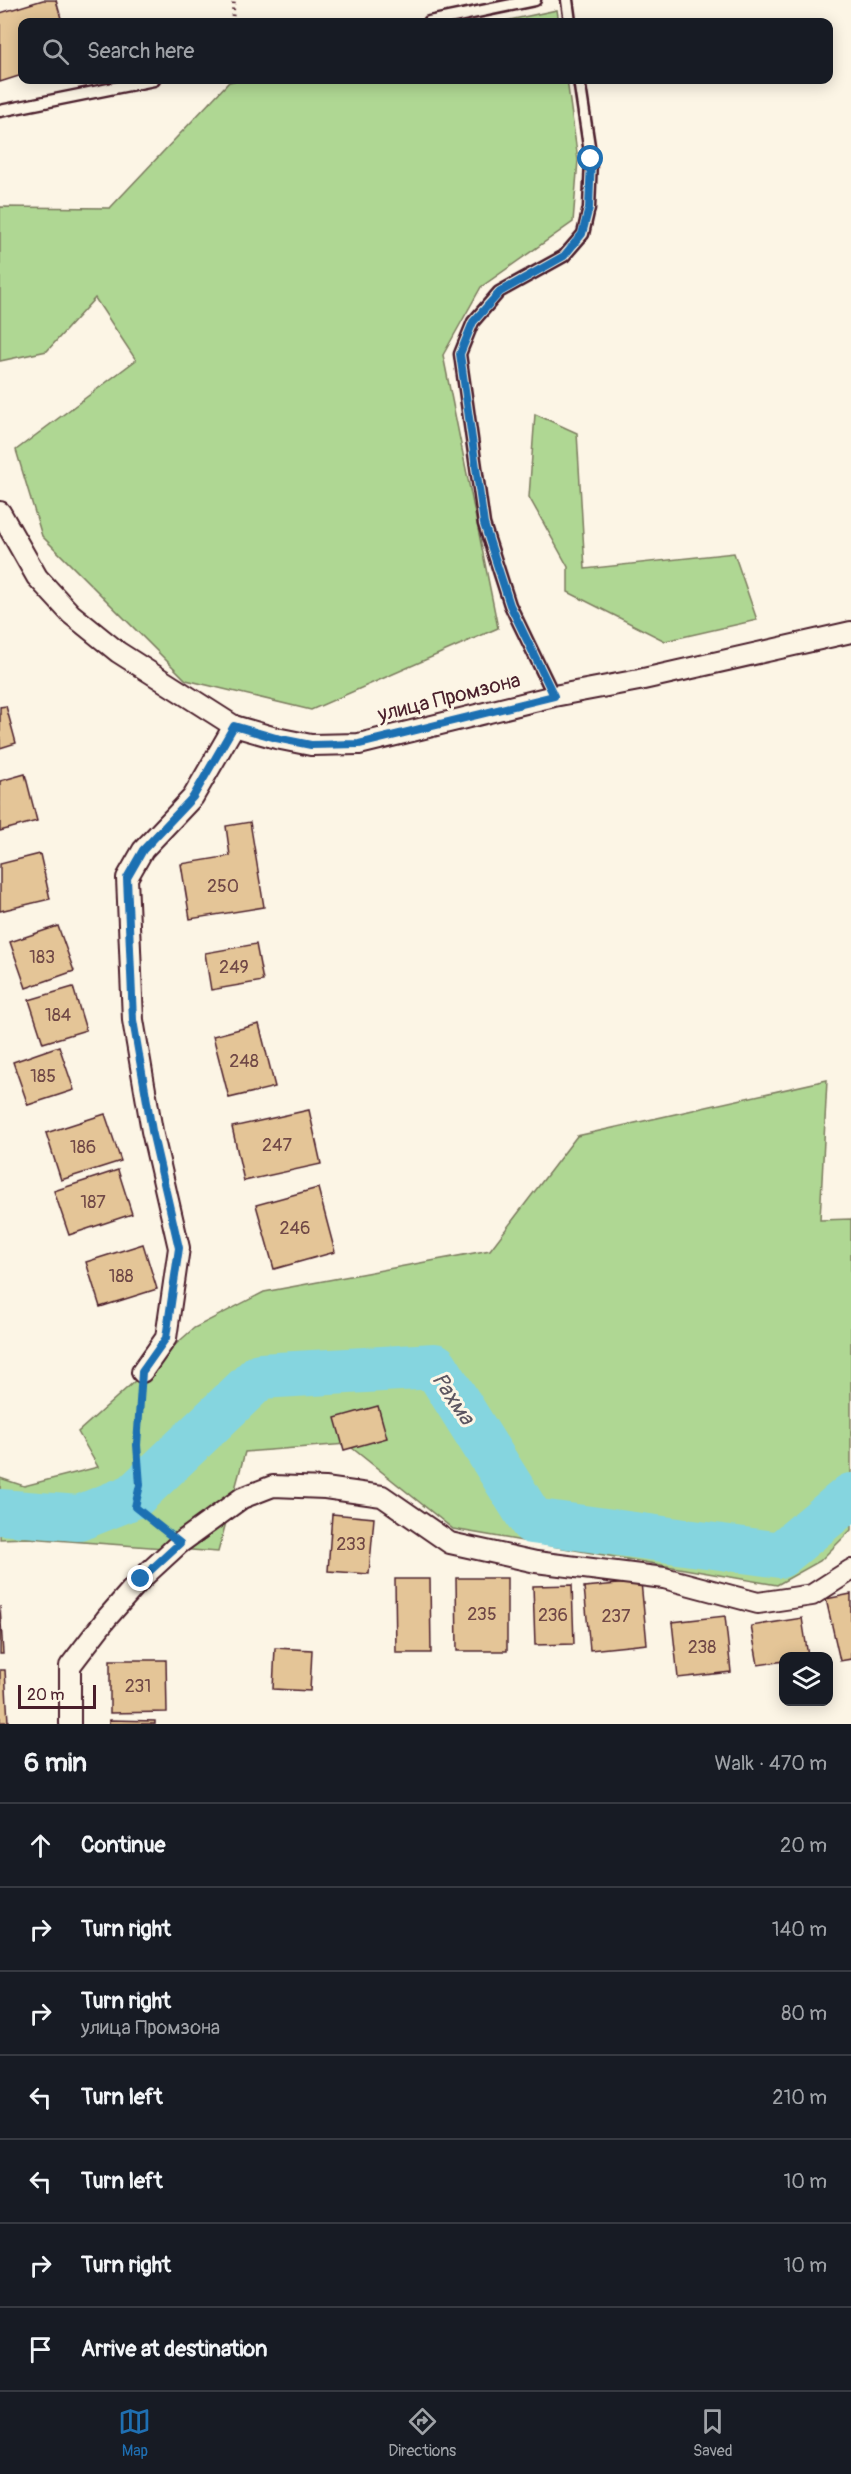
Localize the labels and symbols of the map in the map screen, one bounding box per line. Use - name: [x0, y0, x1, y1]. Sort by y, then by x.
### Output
- route start: [577, 145, 603, 171]
- street label: улица Промзона: [374, 667, 523, 729]
- house number: 250: [207, 875, 239, 898]
- house number: 183: [29, 946, 55, 969]
- house number: 249: [219, 956, 249, 979]
- house number: 184: [45, 1004, 72, 1027]
- house number: 248: [229, 1050, 259, 1073]
- house number: 185: [30, 1065, 56, 1088]
- house number: 247: [262, 1134, 292, 1157]
- house number: 186: [70, 1136, 96, 1159]
- house number: 187: [80, 1191, 106, 1214]
- house number: 246: [280, 1217, 310, 1240]
- house number: 188: [108, 1265, 134, 1288]
- water label: Рахма: [426, 1367, 482, 1431]
- house number: 233: [336, 1533, 366, 1556]
- route end: [127, 1565, 153, 1591]
- house number: 235: [467, 1603, 497, 1626]
- house number: 236: [538, 1604, 568, 1627]
- house number: 237: [601, 1605, 631, 1628]
- house number: 238: [688, 1636, 716, 1659]
- house number: 231: [125, 1675, 151, 1698]
- scale bar: [18, 1682, 96, 1710]

